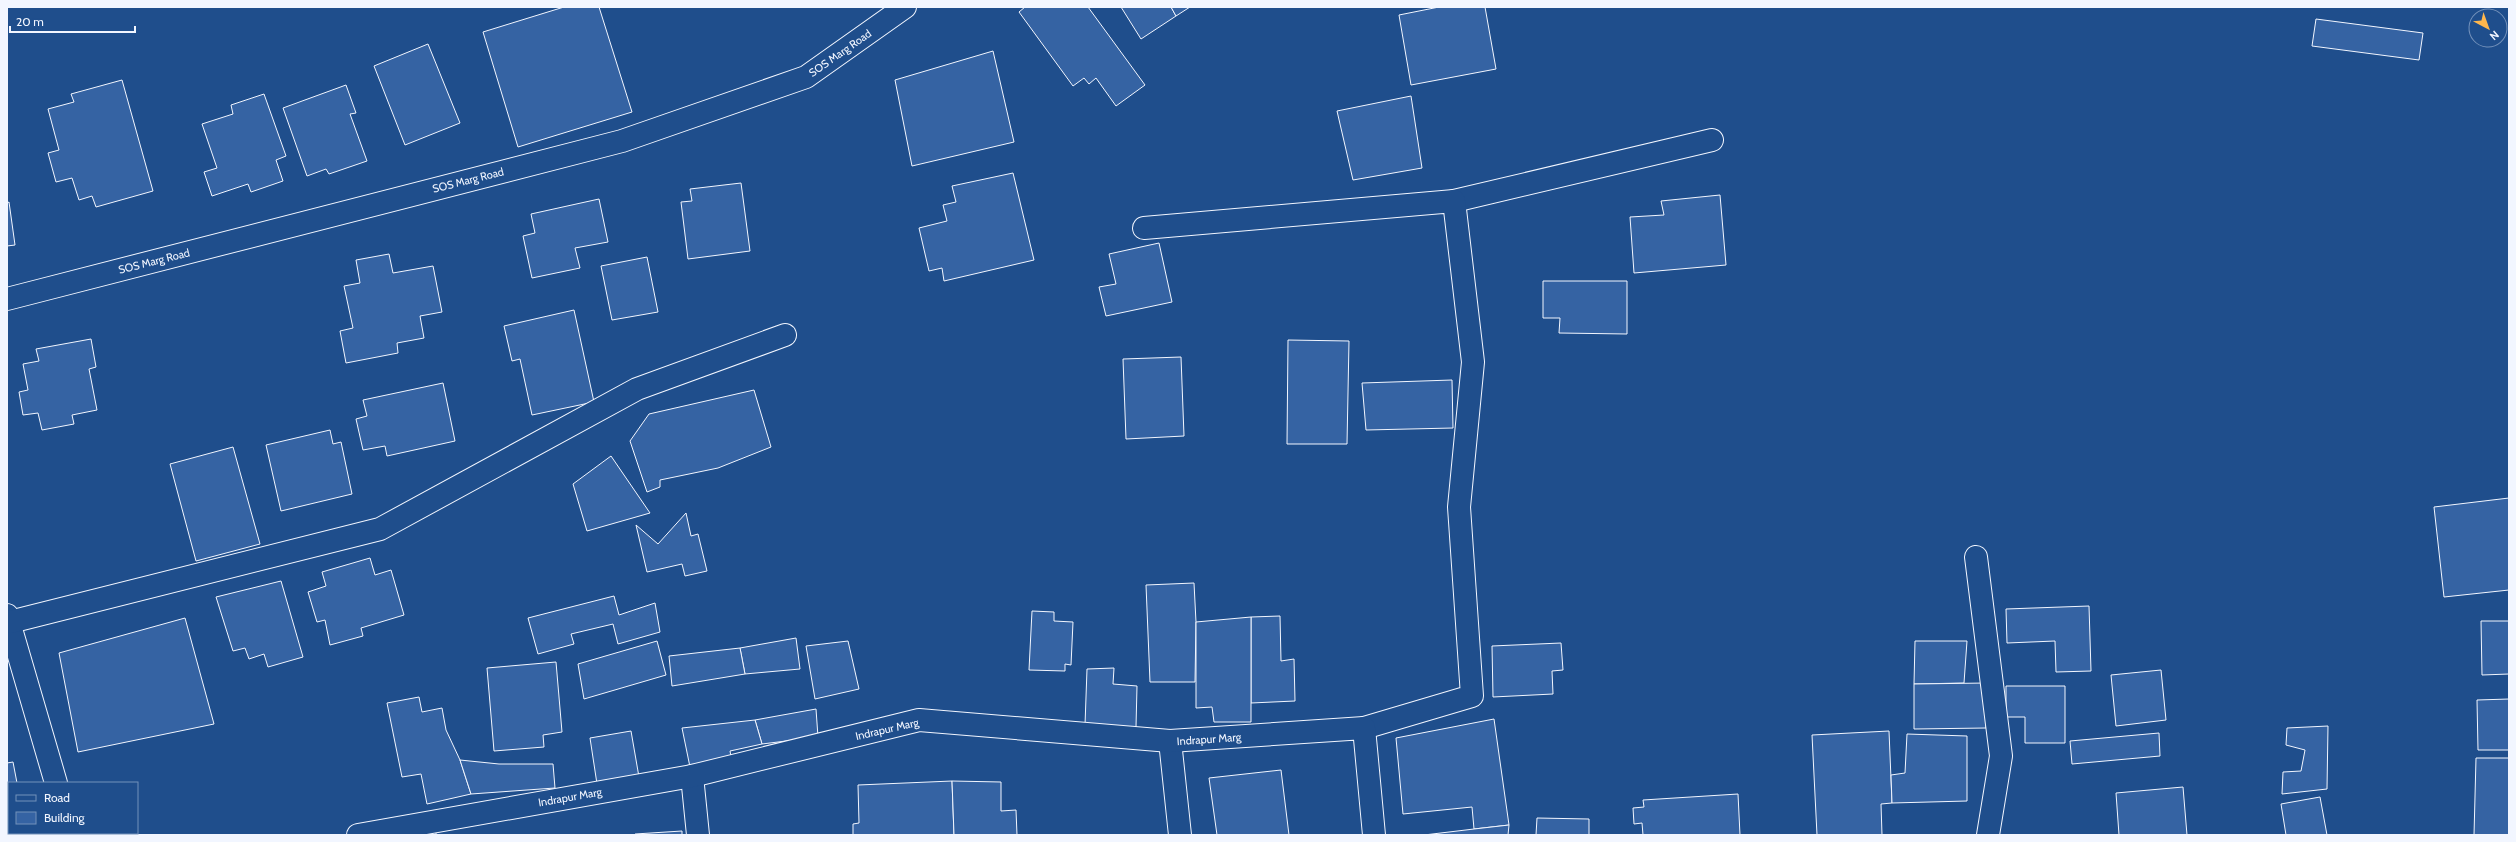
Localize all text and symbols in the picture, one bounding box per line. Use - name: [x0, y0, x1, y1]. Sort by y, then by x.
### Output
- scale bar: [10, 8, 135, 34]
- north arrow: [2468, 8, 2508, 48]
- text: 20 m: [16, 14, 44, 29]
- street label: SOS Marg Road: [806, 26, 874, 80]
- text: N: [2487, 28, 2502, 43]
- street label: SOS Marg Road: [431, 164, 505, 196]
- street label: SOS Marg Road: [117, 245, 191, 277]
- street label: Indrapur Marg: [854, 715, 921, 743]
- street label: Indrapur Marg: [1176, 730, 1242, 748]
- legend: [8, 782, 138, 834]
- street label: Indrapur Marg: [537, 784, 603, 809]
- text: Road: [44, 790, 70, 805]
- text: Building: [44, 810, 86, 825]

